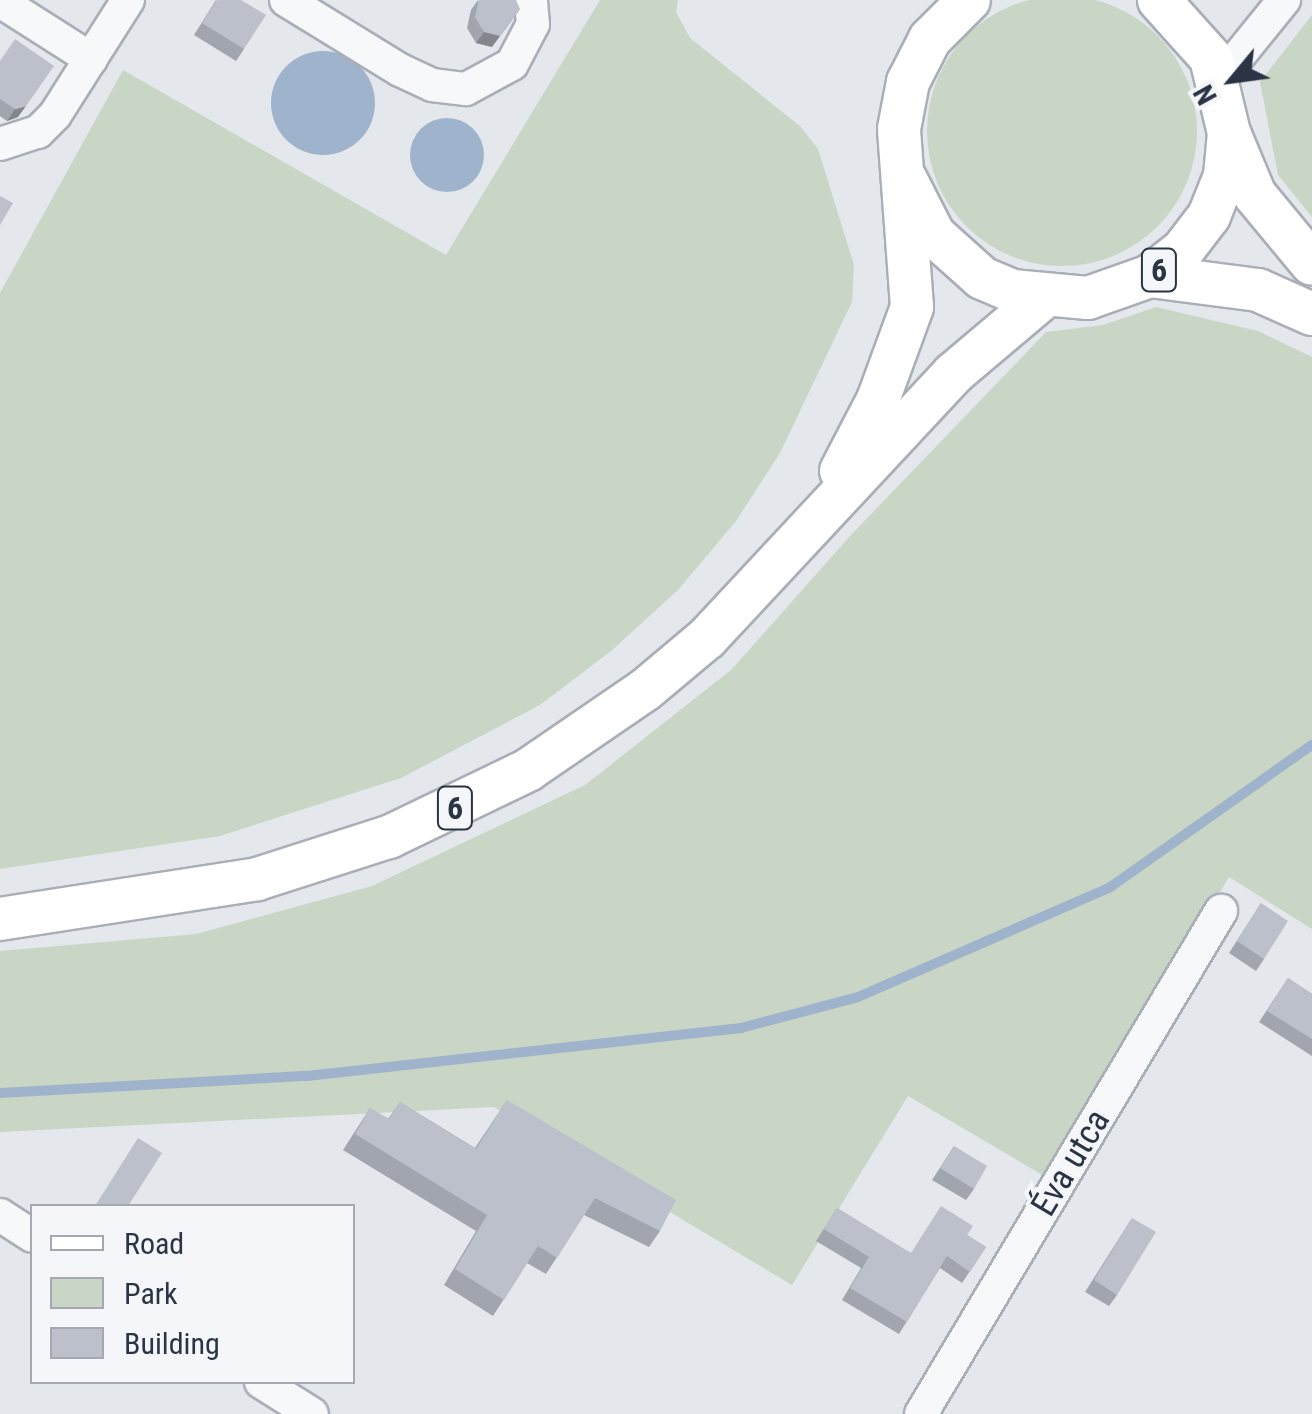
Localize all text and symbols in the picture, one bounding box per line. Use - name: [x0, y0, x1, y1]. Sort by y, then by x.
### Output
- north arrow: [1182, 30, 1282, 130]
- text: N: [1187, 79, 1224, 110]
- road number: 6: [1139, 243, 1179, 297]
- road number: 6: [435, 781, 475, 835]
- street label: Éva utca: [1023, 1102, 1119, 1224]
- legend: [30, 1204, 355, 1384]
- text: Road: [124, 1226, 184, 1261]
- text: Park: [124, 1276, 178, 1311]
- text: Building: [124, 1326, 220, 1361]

